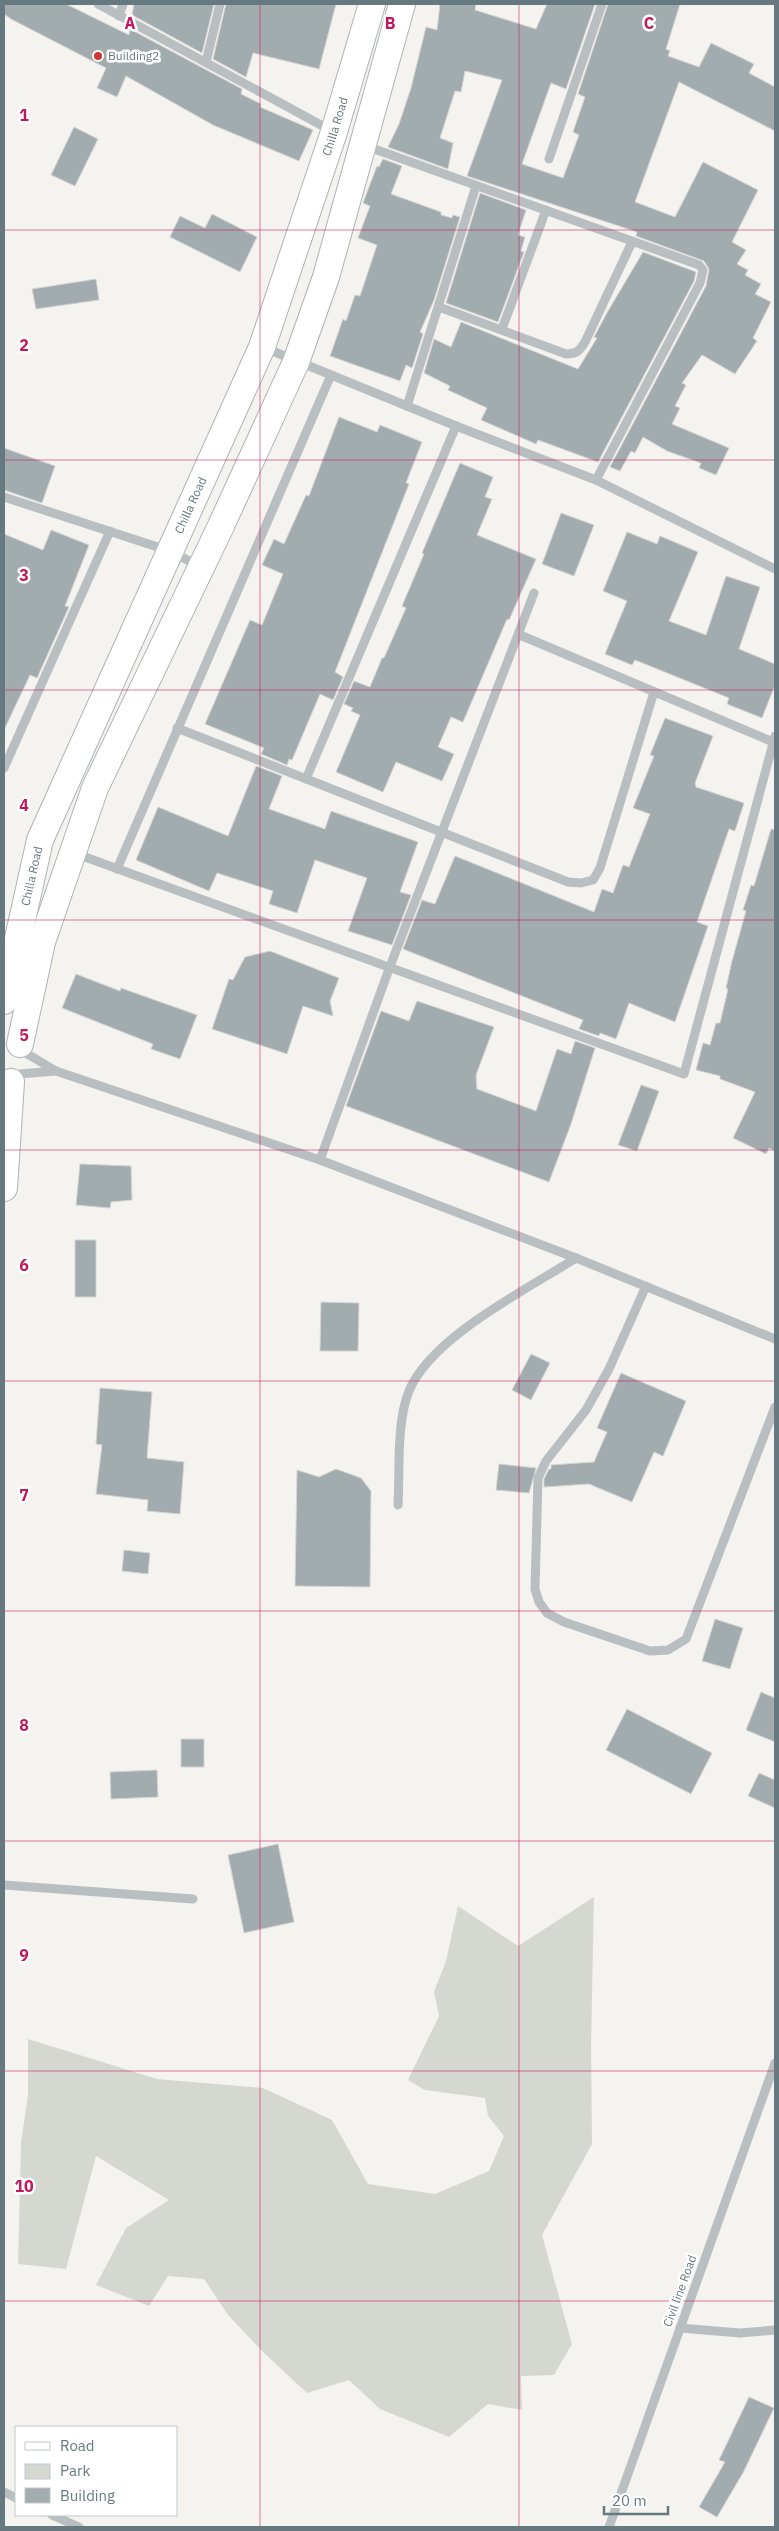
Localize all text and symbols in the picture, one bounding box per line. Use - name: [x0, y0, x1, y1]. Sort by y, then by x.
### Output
- text: A: [125, 13, 136, 33]
- text: B: [385, 13, 396, 33]
- text: C: [644, 13, 654, 33]
- place label: Building2: [108, 48, 159, 63]
- marker: Building2: [92, 50, 104, 62]
- street label: Chilla Road: [319, 95, 351, 158]
- text: 1: [19, 105, 29, 125]
- text: 2: [19, 335, 29, 355]
- street label: Chilla Road: [171, 474, 210, 536]
- text: 3: [19, 565, 29, 585]
- text: 4: [19, 795, 29, 815]
- street label: Chilla Road: [18, 845, 45, 907]
- text: 5: [19, 1025, 29, 1045]
- text: 6: [19, 1255, 29, 1275]
- text: 7: [19, 1485, 29, 1505]
- text: 8: [19, 1715, 29, 1735]
- text: 9: [19, 1945, 29, 1965]
- text: 10: [14, 2176, 34, 2196]
- street label: Civil line Road: [660, 2253, 699, 2329]
- legend: [15, 2426, 178, 2516]
- text: Road: [60, 2436, 95, 2455]
- text: Park: [60, 2461, 90, 2480]
- scale bar: [604, 2484, 668, 2516]
- text: Building: [60, 2486, 115, 2505]
- text: 20 m: [612, 2491, 647, 2510]

